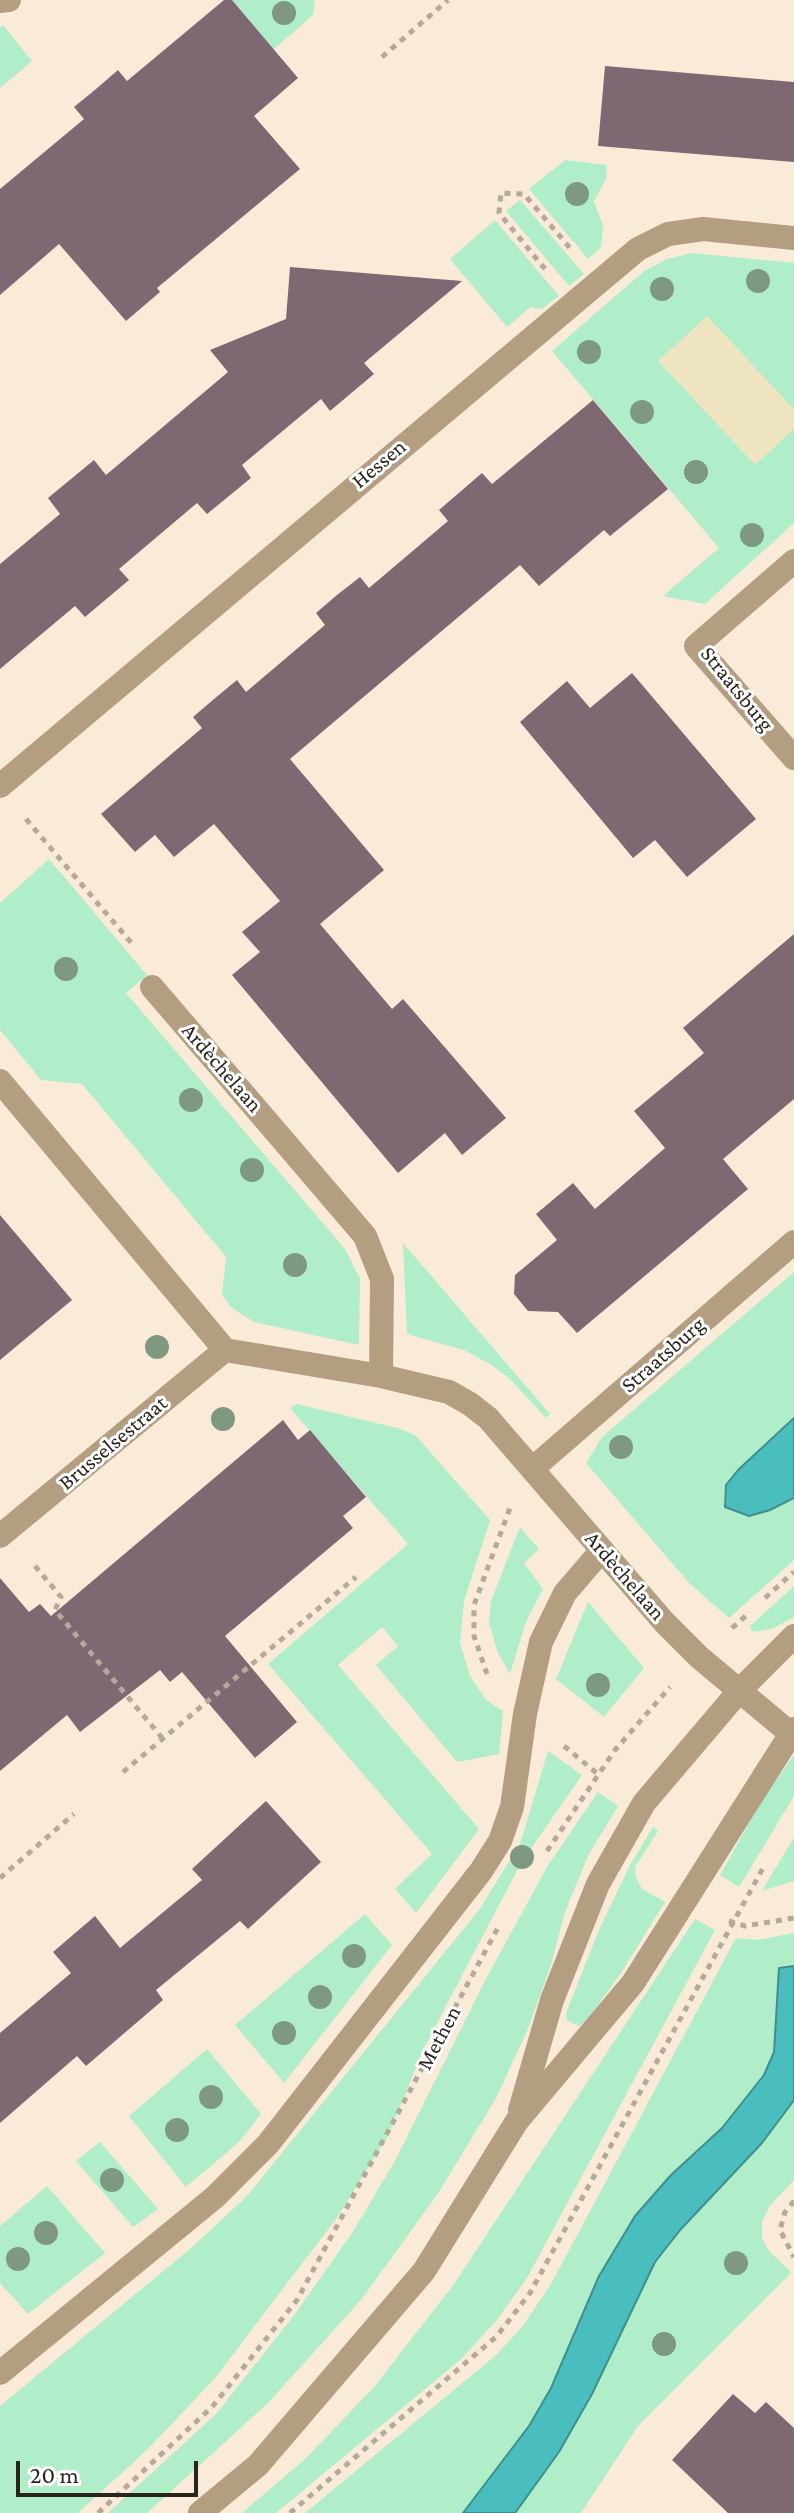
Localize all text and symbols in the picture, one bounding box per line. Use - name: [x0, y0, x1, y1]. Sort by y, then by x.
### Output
- street label: Hessen: [346, 434, 412, 494]
- street label: Straatsburg: [695, 641, 779, 737]
- street label: Ardèchelaan: [176, 1018, 268, 1118]
- street label: Straatsburg: [616, 1312, 710, 1398]
- street label: Brusselsestraat: [53, 1390, 173, 1496]
- street label: Ardèchelaan: [579, 1526, 671, 1626]
- street label: Methen: [411, 2002, 467, 2074]
- scale bar: [20, 2445, 202, 2495]
- text: 20 m: [30, 2461, 79, 2488]

